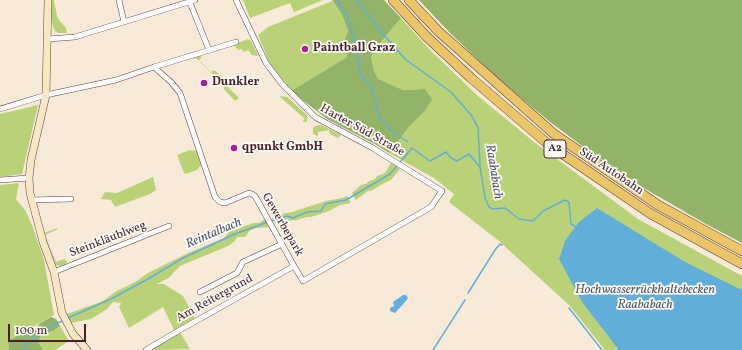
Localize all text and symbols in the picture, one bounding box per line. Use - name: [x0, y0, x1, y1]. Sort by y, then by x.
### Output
- place label: Paintball Graz: [313, 42, 395, 56]
- marker: Paintball Graz: [300, 44, 310, 54]
- place label: Dunkler: [212, 76, 259, 90]
- marker: Dunkler: [199, 78, 209, 88]
- street label: Harter Süd Straße: [317, 102, 407, 160]
- road number: A2: [544, 140, 566, 158]
- place label: qpunkt GmbH: [242, 141, 323, 155]
- marker: qpunkt GmbH: [229, 143, 239, 153]
- water label: Raababach: [481, 144, 505, 200]
- street label: Süd Autobahn: [576, 145, 646, 199]
- street label: Gewerbepark: [258, 191, 306, 259]
- water label: Reintalbach: [184, 215, 244, 253]
- street label: Steinkläublweg: [68, 219, 148, 261]
- street label: Am Reitergrund: [174, 272, 256, 326]
- water label: Hochwasserrückhaltebecken Raababach: [575, 283, 715, 314]
- scale bar: [10, 316, 88, 342]
- text: 100 m: [15, 323, 47, 339]

